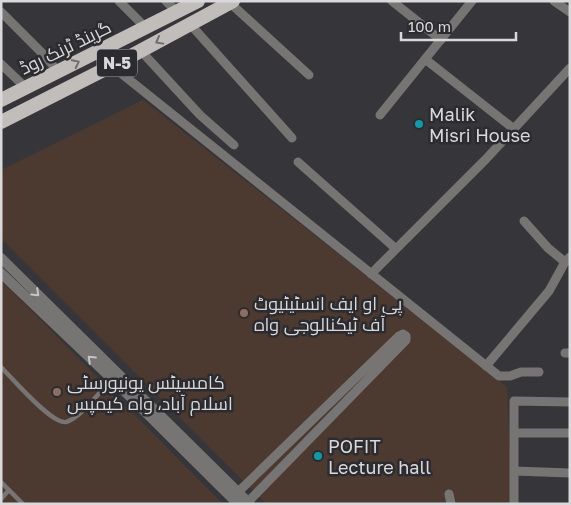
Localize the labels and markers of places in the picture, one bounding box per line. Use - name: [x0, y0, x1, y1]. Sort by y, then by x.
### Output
- place label: Malik Misri House: [429, 103, 531, 146]
- marker: Malik Misri House: [413, 118, 425, 130]
- place label: پی او ایف انسٹیٹیوٹ آف ٹیکنالوجی واہ: [254, 292, 403, 336]
- marker: پی او ایف انسٹیٹیوٹ آف ٹیکنالوجی واہ: [238, 307, 250, 319]
- place label: کامسیٹس یونیورسٹی اسلام آباد، واہ کیمپس: [67, 371, 233, 416]
- marker: کامسیٹس یونیورسٹی اسلام آباد، واہ کیمپس: [51, 386, 63, 398]
- place label: POFIT Lecture hall: [328, 435, 431, 478]
- marker: POFIT Lecture hall: [312, 450, 324, 462]

